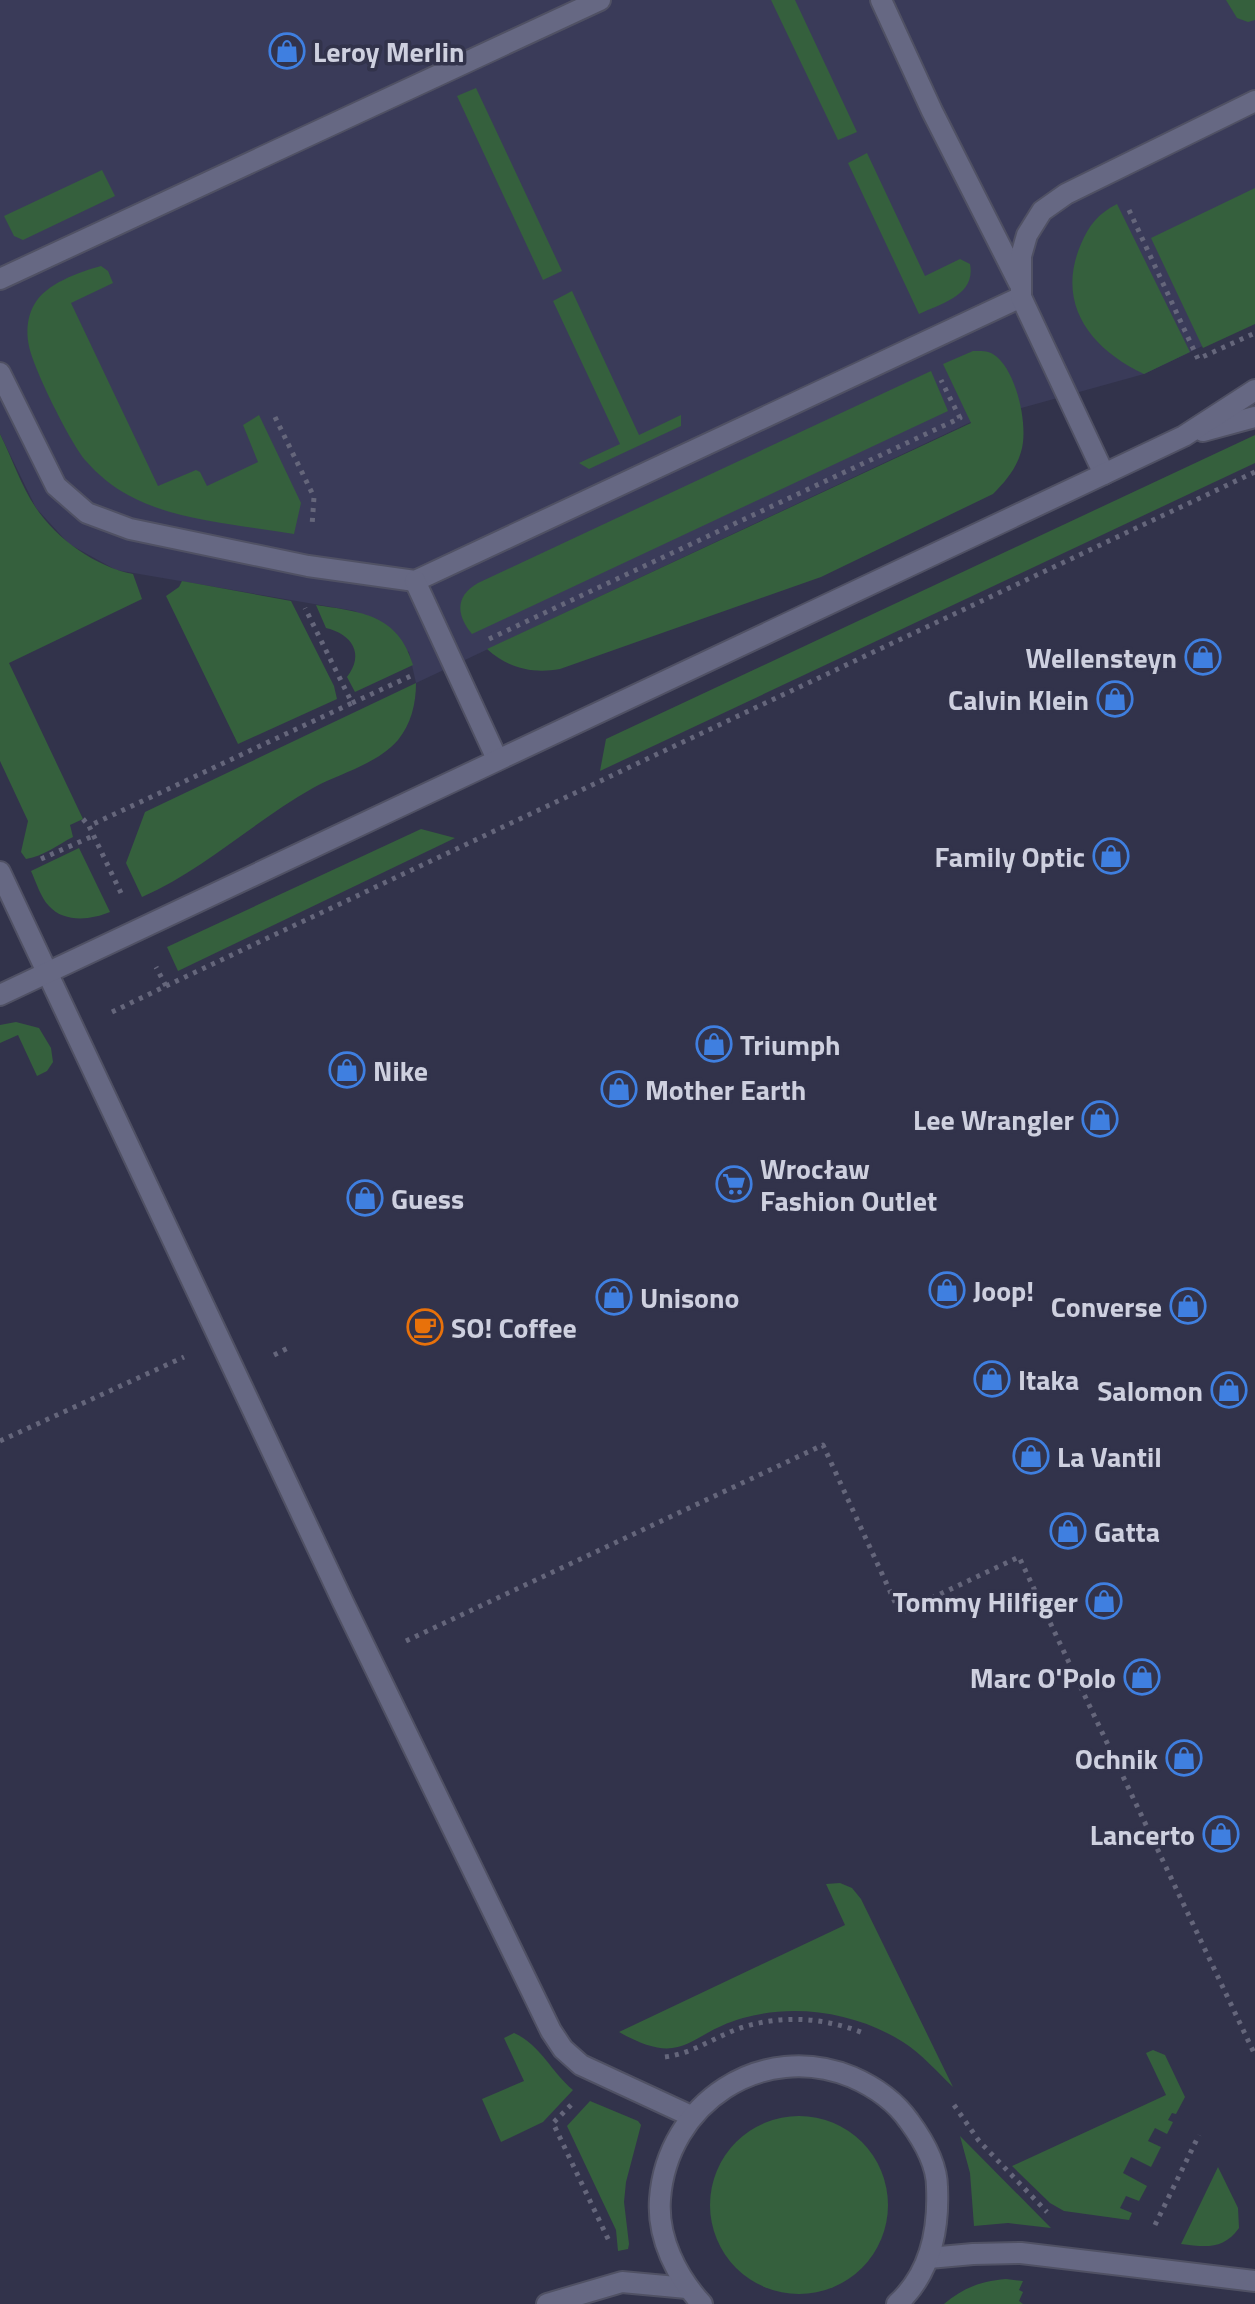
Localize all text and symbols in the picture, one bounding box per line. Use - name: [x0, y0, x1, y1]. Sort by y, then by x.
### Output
- place label: Leroy Merlin: [313, 30, 465, 73]
- shop icon: Leroy Merlin: [268, 32, 306, 70]
- place label: Wellensteyn: [1025, 636, 1177, 679]
- shop icon: Wellensteyn: [1184, 638, 1222, 676]
- place label: Calvin Klein: [948, 678, 1089, 721]
- shop icon: Calvin Klein: [1096, 680, 1134, 718]
- place label: Family Optic: [934, 835, 1085, 878]
- shop icon: Family Optic: [1092, 837, 1130, 875]
- place label: Triumph: [740, 1023, 841, 1066]
- shop icon: Triumph: [695, 1025, 733, 1063]
- place label: Nike: [373, 1049, 428, 1092]
- shop icon: Nike: [328, 1051, 366, 1089]
- place label: Mother Earth: [645, 1068, 806, 1111]
- shop icon: Mother Earth: [600, 1070, 638, 1108]
- place label: Lee Wrangler: [913, 1098, 1074, 1141]
- shop icon: Lee Wrangler: [1081, 1100, 1119, 1138]
- place label: Wrocław Fashion Outlet: [760, 1147, 937, 1222]
- supermarket icon: Wrocław Fashion Outlet: [715, 1165, 753, 1203]
- place label: Guess: [391, 1177, 464, 1220]
- shop icon: Guess: [346, 1179, 384, 1217]
- place label: Joop!: [973, 1269, 1034, 1312]
- shop icon: Joop!: [928, 1271, 966, 1309]
- place label: Unisono: [640, 1276, 739, 1319]
- shop icon: Unisono: [595, 1278, 633, 1316]
- place label: Converse: [1051, 1285, 1162, 1328]
- shop icon: Converse: [1169, 1287, 1207, 1325]
- place label: SO! Coffee: [451, 1306, 577, 1349]
- cafe icon: SO! Coffee: [406, 1308, 444, 1346]
- place label: Itaka: [1018, 1358, 1079, 1401]
- shop icon: Itaka: [973, 1360, 1011, 1398]
- place label: Salomon: [1097, 1369, 1203, 1412]
- shop icon: Salomon: [1210, 1371, 1248, 1409]
- place label: La Vantil: [1057, 1435, 1162, 1478]
- shop icon: La Vantil: [1012, 1437, 1050, 1475]
- place label: Gatta: [1094, 1510, 1160, 1553]
- shop icon: Gatta: [1049, 1512, 1087, 1550]
- place label: Tommy Hilfiger: [893, 1580, 1078, 1623]
- shop icon: Tommy Hilfiger: [1085, 1582, 1123, 1620]
- place label: Marc O'Polo: [970, 1656, 1116, 1699]
- shop icon: Marc O'Polo: [1123, 1658, 1161, 1696]
- place label: Ochnik: [1075, 1737, 1159, 1780]
- shop icon: Ochnik: [1165, 1739, 1203, 1777]
- place label: Lancerto: [1090, 1813, 1195, 1856]
- shop icon: Lancerto: [1202, 1815, 1240, 1853]

